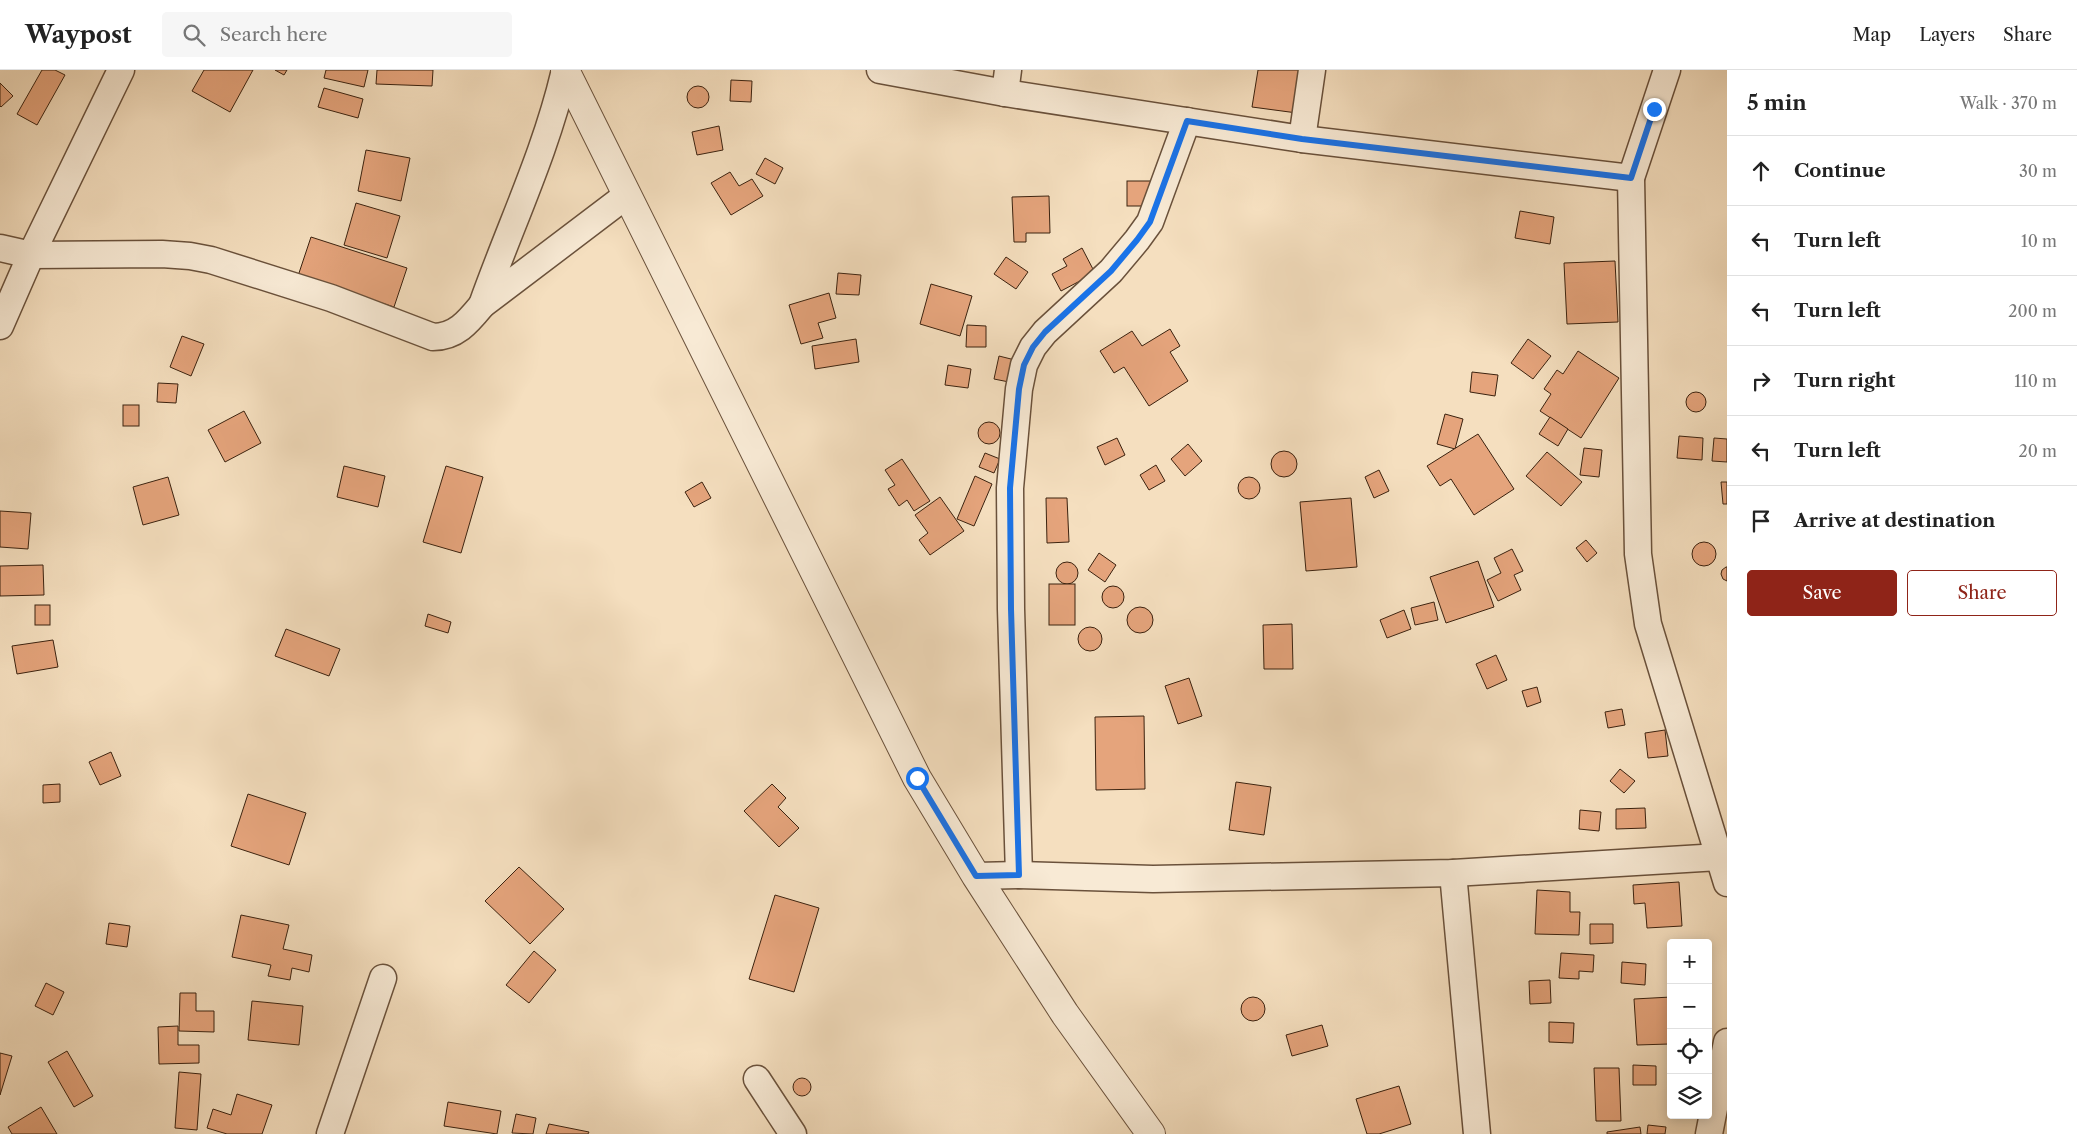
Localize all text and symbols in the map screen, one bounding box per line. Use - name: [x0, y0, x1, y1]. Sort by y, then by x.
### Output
- search box: [162, 12, 512, 57]
- text: Waypost: [25, 20, 132, 49]
- icon: search: [180, 21, 208, 49]
- text: Search here: [220, 23, 327, 46]
- text: Map: [1853, 24, 1891, 46]
- text: Layers: [1919, 24, 1975, 46]
- text: Share: [2003, 24, 2052, 46]
- text: 5 min: [1747, 90, 1807, 115]
- text: Walk · 370 m: [1960, 93, 2057, 113]
- route end: [1643, 98, 1666, 121]
- icon: ahead: [1747, 157, 1775, 185]
- text: Continue: [1794, 159, 1886, 182]
- text: 30 m: [2019, 161, 2057, 181]
- icon: left: [1747, 227, 1775, 255]
- text: Turn left: [1794, 229, 1881, 252]
- text: 10 m: [2021, 231, 2057, 251]
- icon: left: [1747, 297, 1775, 325]
- text: Turn left: [1794, 299, 1881, 322]
- text: 200 m: [2008, 301, 2057, 321]
- icon: right: [1747, 367, 1775, 395]
- text: Turn right: [1794, 369, 1895, 392]
- text: 110 m: [2014, 371, 2057, 391]
- icon: left: [1747, 437, 1775, 465]
- text: Turn left: [1794, 439, 1881, 462]
- text: 20 m: [2018, 441, 2057, 461]
- icon: arrive: [1747, 507, 1775, 535]
- text: Arrive at destination: [1794, 509, 1995, 532]
- button: Save: [1747, 570, 1897, 616]
- button: Share: [1907, 570, 2057, 616]
- route start: [906, 767, 929, 790]
- map controls: [1667, 939, 1712, 1119]
- button: +: [1667, 939, 1712, 984]
- button: −: [1667, 984, 1712, 1029]
- button: locate: [1667, 1029, 1712, 1074]
- button: layers: [1667, 1074, 1712, 1119]

